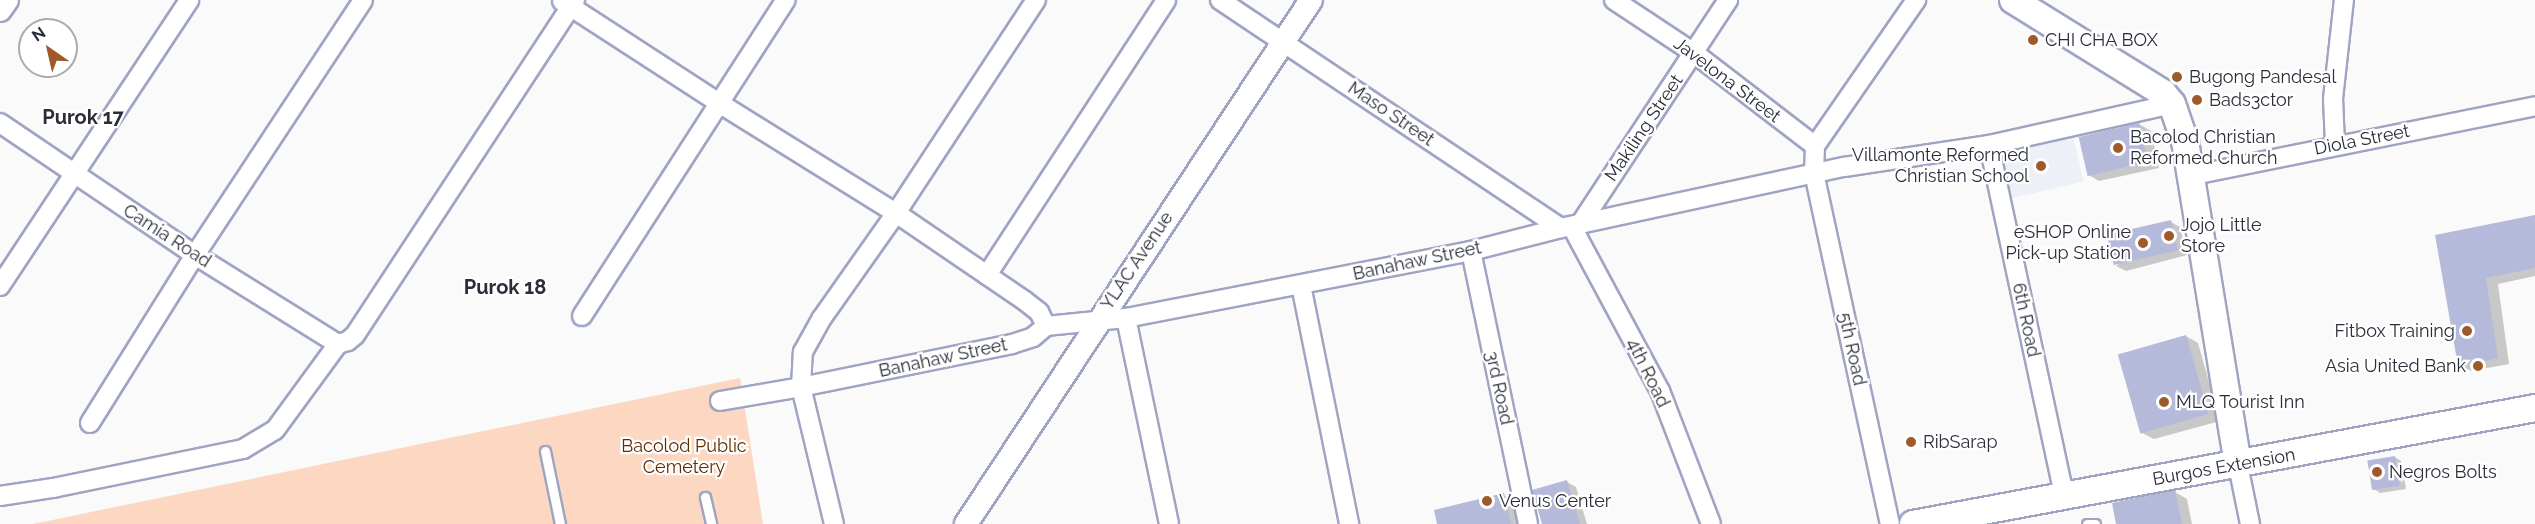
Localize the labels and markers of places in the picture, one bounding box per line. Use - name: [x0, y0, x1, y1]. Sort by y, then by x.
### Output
- place label: CHI CHA BOX: [2045, 29, 2158, 51]
- marker: CHI CHA BOX: [2026, 33, 2040, 47]
- place label: Bugong Pandesal: [2189, 66, 2336, 88]
- marker: Bugong Pandesal: [2170, 70, 2184, 84]
- place label: Bads3ctor: [2209, 89, 2293, 111]
- marker: Bads3ctor: [2190, 93, 2204, 107]
- place label: Bacolod Christian Reformed Church: [2130, 127, 2277, 170]
- marker: Bacolod Christian Reformed Church: [2111, 141, 2125, 155]
- place label: Villamonte Reformed Christian School: [1852, 145, 2029, 188]
- marker: Villamonte Reformed Christian School: [2034, 159, 2048, 173]
- place label: Jojo Little Store: [2181, 215, 2262, 258]
- place label: eSHOP Online Pick-up Station: [2006, 222, 2131, 264]
- marker: Jojo Little Store: [2162, 229, 2176, 243]
- marker: eSHOP Online Pick-up Station: [2136, 236, 2150, 250]
- place label: Fitbox Training: [2334, 320, 2455, 342]
- marker: Fitbox Training: [2460, 324, 2474, 338]
- place label: Asia United Bank: [2325, 355, 2466, 377]
- marker: Asia United Bank: [2471, 359, 2485, 373]
- place label: MLQ Tourist Inn: [2176, 391, 2305, 413]
- marker: MLQ Tourist Inn: [2157, 395, 2171, 409]
- place label: RibSarap: [1923, 431, 1998, 453]
- marker: RibSarap: [1904, 435, 1918, 449]
- place label: Negros Bolts: [2389, 461, 2497, 483]
- marker: Negros Bolts: [2370, 465, 2384, 479]
- place label: Venus Center: [1499, 490, 1611, 512]
- marker: Venus Center: [1480, 494, 1494, 508]

